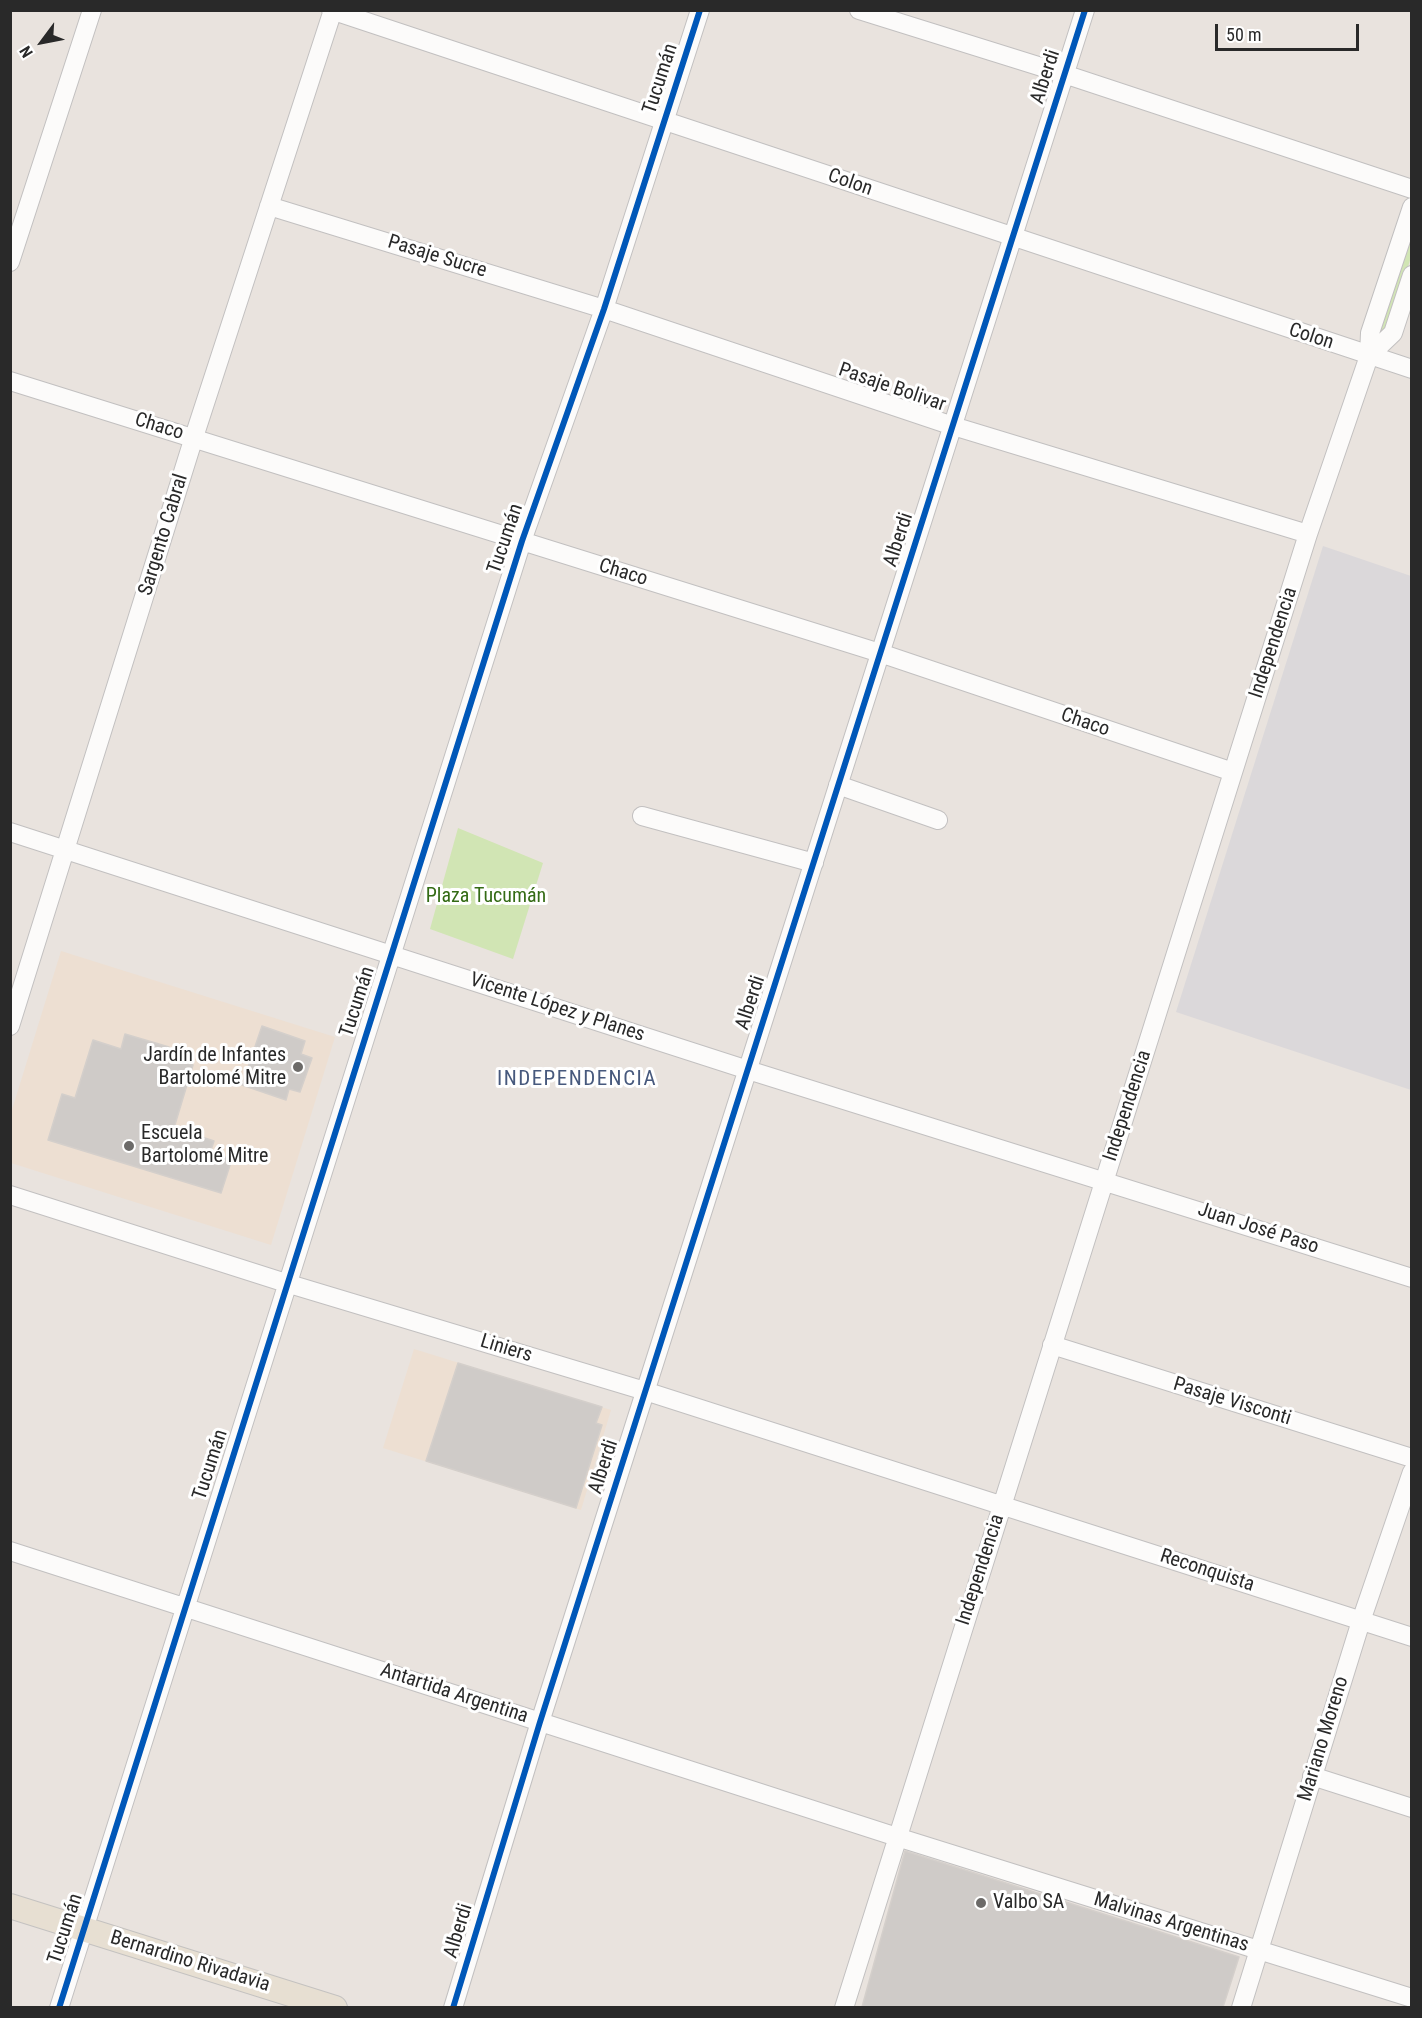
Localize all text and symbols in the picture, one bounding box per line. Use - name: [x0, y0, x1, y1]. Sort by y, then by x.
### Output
- north arrow: [12, 12, 72, 72]
- scale bar: [1218, 12, 1362, 50]
- text: 50 m: [1226, 24, 1261, 45]
- street label: Tucumán: [638, 41, 684, 117]
- text: N: [16, 43, 37, 61]
- street label: Alberdi: [1026, 47, 1066, 107]
- street label: Colon: [824, 164, 876, 202]
- street label: Pasaje Sucre: [385, 231, 489, 283]
- street label: Colon: [1286, 319, 1336, 355]
- street label: Pasaje Bolivar: [835, 358, 949, 418]
- street label: Chaco: [132, 408, 186, 446]
- street label: Sargento Cabral: [134, 471, 194, 599]
- street label: Tucumán: [483, 501, 529, 577]
- street label: Alberdi: [879, 510, 919, 570]
- street label: Chaco: [596, 554, 650, 592]
- street label: Independencia: [1245, 584, 1303, 702]
- street label: Chaco: [1058, 704, 1112, 742]
- park label: Plaza Tucumán: [426, 885, 546, 909]
- street label: Tucumán: [335, 964, 381, 1040]
- street label: Vicente López y Planes: [467, 968, 647, 1048]
- street label: Alberdi: [731, 973, 771, 1033]
- place label: Jardín de Infantes Bartolomé Mitre: [143, 1044, 286, 1091]
- street label: Independencia: [1099, 1047, 1157, 1165]
- marker: Jardín de Infantes Bartolomé Mitre: [291, 1060, 305, 1074]
- district label: INDEPENDENCIA: [497, 1067, 657, 1093]
- place label: Escuela Bartolomé Mitre: [141, 1122, 268, 1169]
- marker: Escuela Bartolomé Mitre: [122, 1139, 136, 1153]
- street label: Juan José Paso: [1195, 1198, 1321, 1260]
- street label: Liniers: [477, 1330, 535, 1368]
- street label: Pasaje Visconti: [1170, 1373, 1294, 1431]
- street label: Tucumán: [188, 1427, 234, 1503]
- street label: Alberdi: [584, 1437, 624, 1497]
- street label: Independencia: [952, 1511, 1010, 1629]
- street label: Reconquista: [1157, 1544, 1257, 1598]
- street label: Antartida Argentina: [377, 1659, 531, 1729]
- street label: Mariano Moreno: [1294, 1674, 1354, 1804]
- street label: Malvinas Argentinas: [1091, 1888, 1251, 1958]
- street label: Tucumán: [43, 1891, 89, 1967]
- place label: Valbo SA: [993, 1891, 1064, 1915]
- marker: Valbo SA: [974, 1896, 988, 1910]
- street label: Alberdi: [439, 1901, 479, 1961]
- street label: Bernardino Rivadavia: [107, 1926, 273, 1998]

